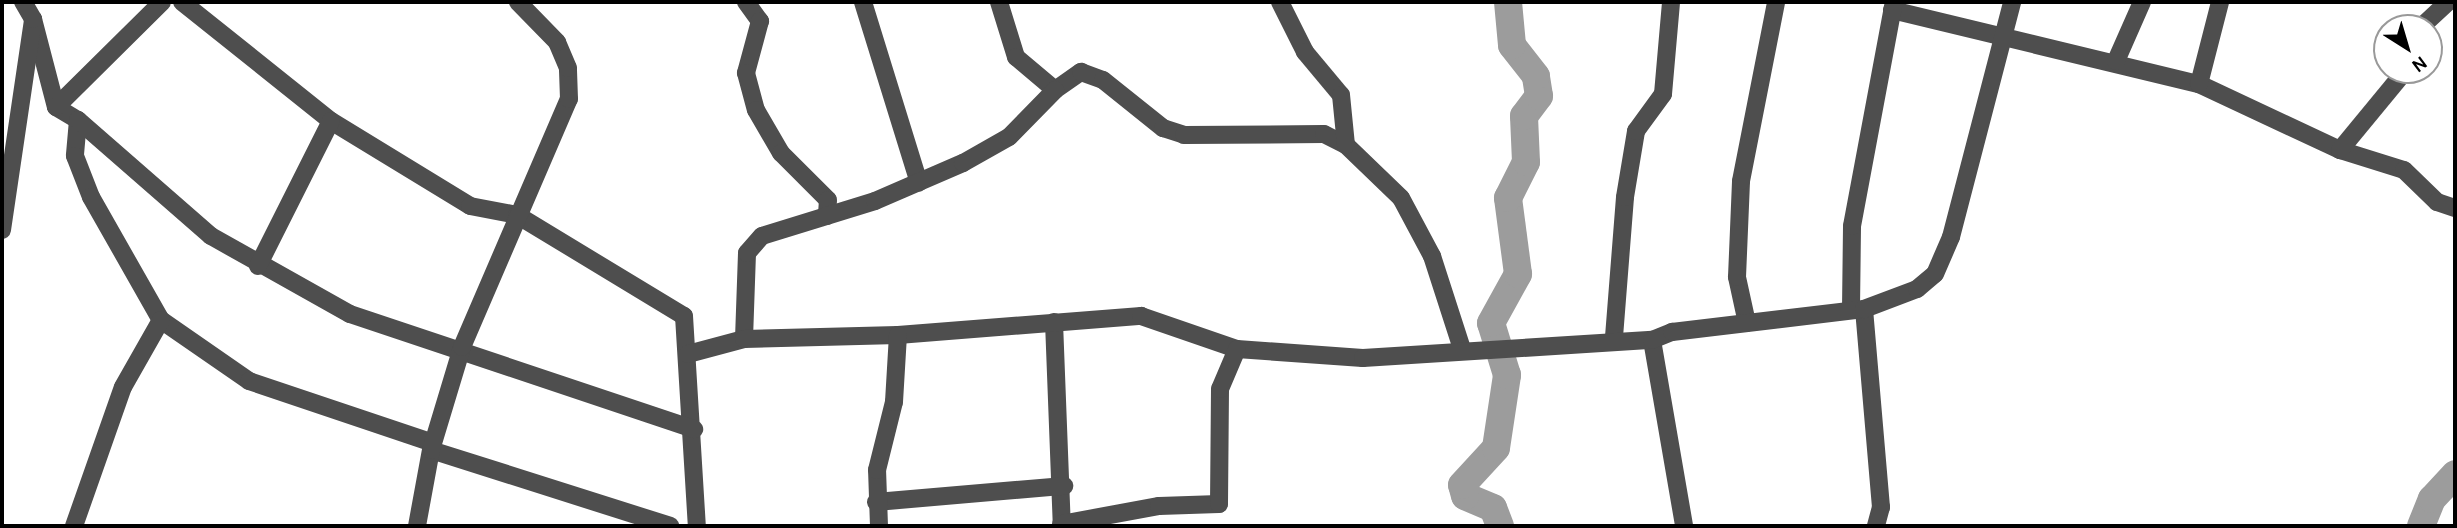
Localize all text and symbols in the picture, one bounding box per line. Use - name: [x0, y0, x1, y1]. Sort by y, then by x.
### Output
- north arrow: [2373, 14, 2443, 84]
- text: N: [2407, 51, 2431, 77]

